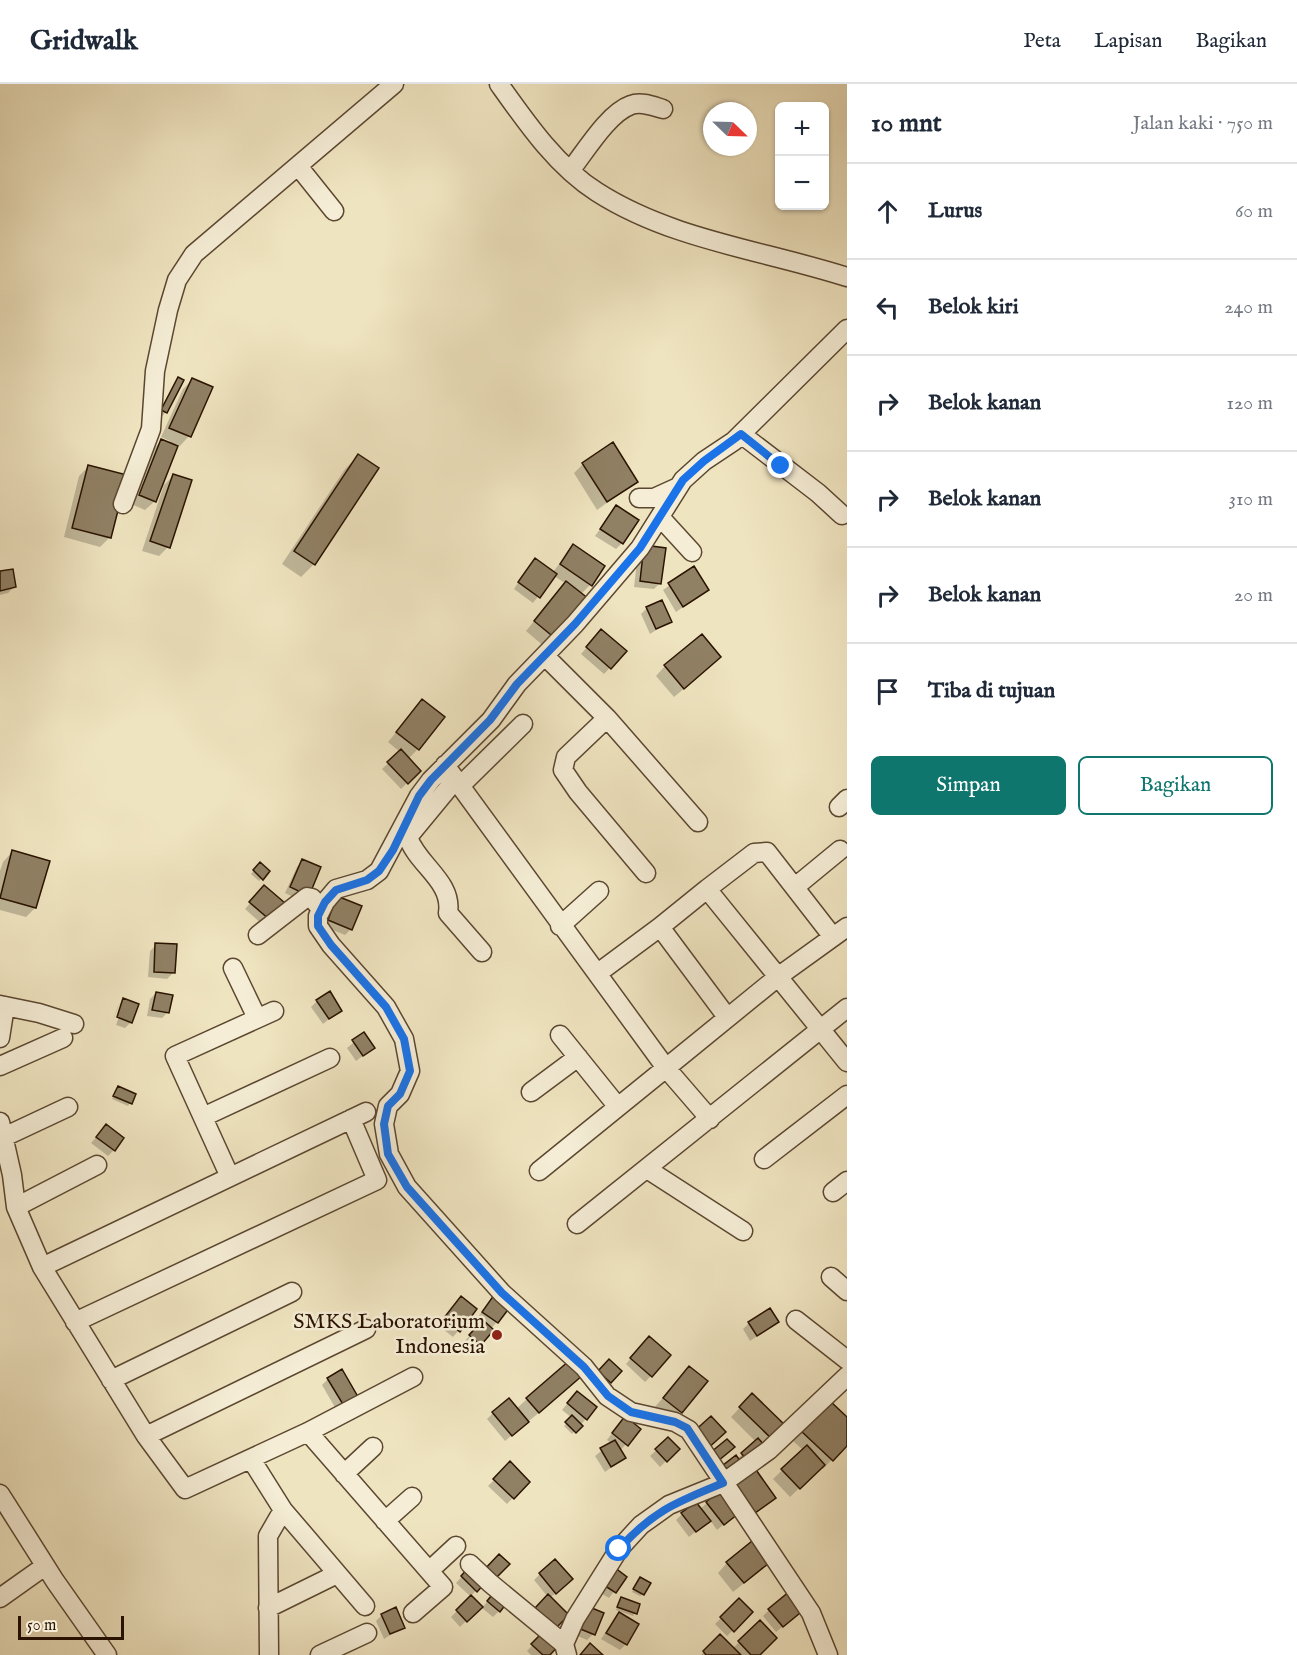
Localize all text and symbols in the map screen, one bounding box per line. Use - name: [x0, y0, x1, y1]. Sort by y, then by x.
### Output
- text: Gridwalk: [30, 24, 138, 59]
- text: Peta: [1023, 28, 1061, 55]
- text: Lapisan: [1094, 28, 1163, 55]
- text: Bagikan: [1196, 28, 1267, 55]
- north arrow: [703, 102, 757, 156]
- map controls: [775, 102, 829, 210]
- button: +: [775, 102, 829, 156]
- text: 10 mnt: [871, 107, 942, 140]
- text: Jalan kaki · 750 m: [1133, 111, 1273, 136]
- button: −: [775, 156, 829, 210]
- icon: ahead: [871, 195, 904, 228]
- text: Lurus: [928, 197, 982, 225]
- text: 60 m: [1235, 199, 1273, 224]
- icon: left: [871, 291, 904, 324]
- text: Belok kiri: [928, 293, 1019, 321]
- text: 240 m: [1224, 295, 1273, 320]
- icon: right: [871, 387, 904, 420]
- text: Belok kanan: [928, 389, 1041, 417]
- text: 120 m: [1227, 391, 1273, 416]
- route end: [767, 452, 793, 478]
- icon: right: [871, 483, 904, 516]
- text: Belok kanan: [928, 485, 1041, 513]
- text: 310 m: [1229, 487, 1273, 512]
- icon: right: [871, 579, 904, 612]
- text: Belok kanan: [928, 581, 1041, 609]
- text: 20 m: [1234, 583, 1273, 608]
- icon: arrive: [871, 675, 904, 708]
- text: Tiba di tujuan: [928, 677, 1055, 705]
- button: Simpan: [871, 756, 1066, 815]
- button: Bagikan: [1078, 756, 1273, 815]
- place label: SMKS Laboratorium Indonesia: [293, 1308, 485, 1361]
- marker: SMKS Laboratorium Indonesia: [490, 1328, 504, 1342]
- route start: [605, 1535, 631, 1561]
- scale bar: [18, 1613, 124, 1640]
- text: 50 m: [27, 1616, 56, 1636]

